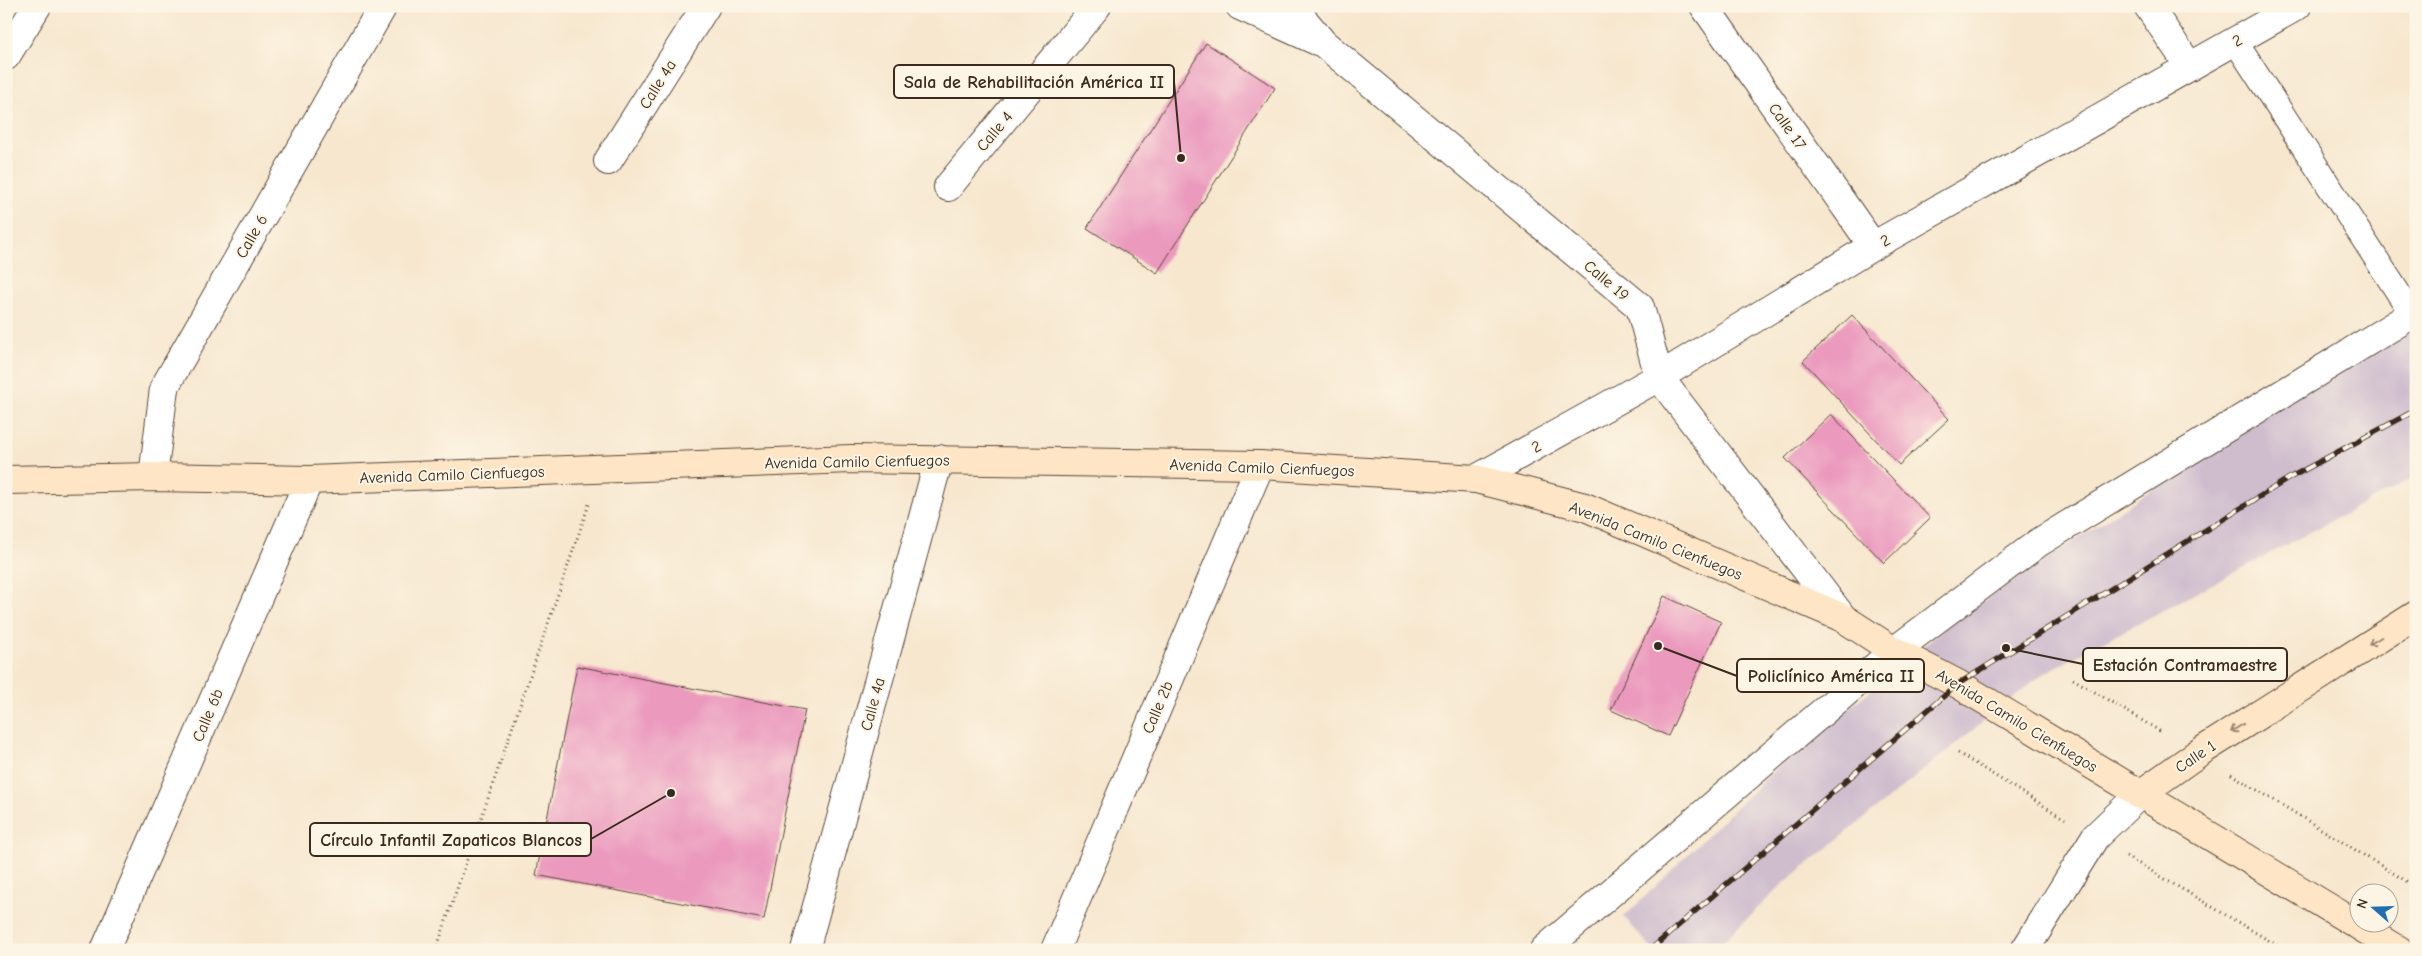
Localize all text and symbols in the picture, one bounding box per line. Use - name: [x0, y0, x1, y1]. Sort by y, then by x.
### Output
- street label: 2: [2229, 31, 2246, 51]
- street label: Calle 4a: [636, 57, 680, 112]
- callout: Sala de Rehabilitación América II: [894, 65, 1174, 98]
- text: Sala de Rehabilitación América II: [904, 72, 1164, 93]
- street label: Calle 17: [1765, 100, 1810, 154]
- street label: Calle 4: [973, 108, 1017, 155]
- street label: Calle 6: [232, 212, 271, 261]
- street label: 2: [1877, 231, 1894, 251]
- street label: Calle 19: [1580, 257, 1633, 305]
- street label: 2: [1528, 437, 1545, 457]
- street label: Avenida Camilo Cienfuegos: [764, 451, 950, 473]
- street label: Avenida Camilo Cienfuegos: [1169, 456, 1355, 480]
- street label: Avenida Camilo Cienfuegos: [359, 463, 545, 487]
- street label: Avenida Camilo Cienfuegos: [1567, 498, 1745, 584]
- one-way arrow: [2368, 636, 2382, 646]
- callout: Estación Contramaestre: [2083, 648, 2287, 681]
- text: Estación Contramaestre: [2093, 655, 2277, 676]
- callout: Policlínico América II: [1737, 659, 1924, 692]
- text: Policlínico América II: [1748, 666, 1914, 687]
- street label: Avenida Camilo Cienfuegos: [1933, 666, 2101, 776]
- street label: Calle 4a: [857, 676, 889, 733]
- street label: Calle 2b: [1139, 678, 1177, 736]
- street label: Calle 6b: [189, 686, 227, 745]
- one-way arrow: [2231, 723, 2245, 733]
- street label: Calle 1: [2172, 737, 2219, 777]
- callout: Círculo Infantil Zapaticos Blancos: [310, 823, 591, 856]
- text: Círculo Infantil Zapaticos Blancos: [320, 830, 582, 851]
- north arrow: [2350, 884, 2400, 934]
- text: N: [2353, 897, 2372, 911]

